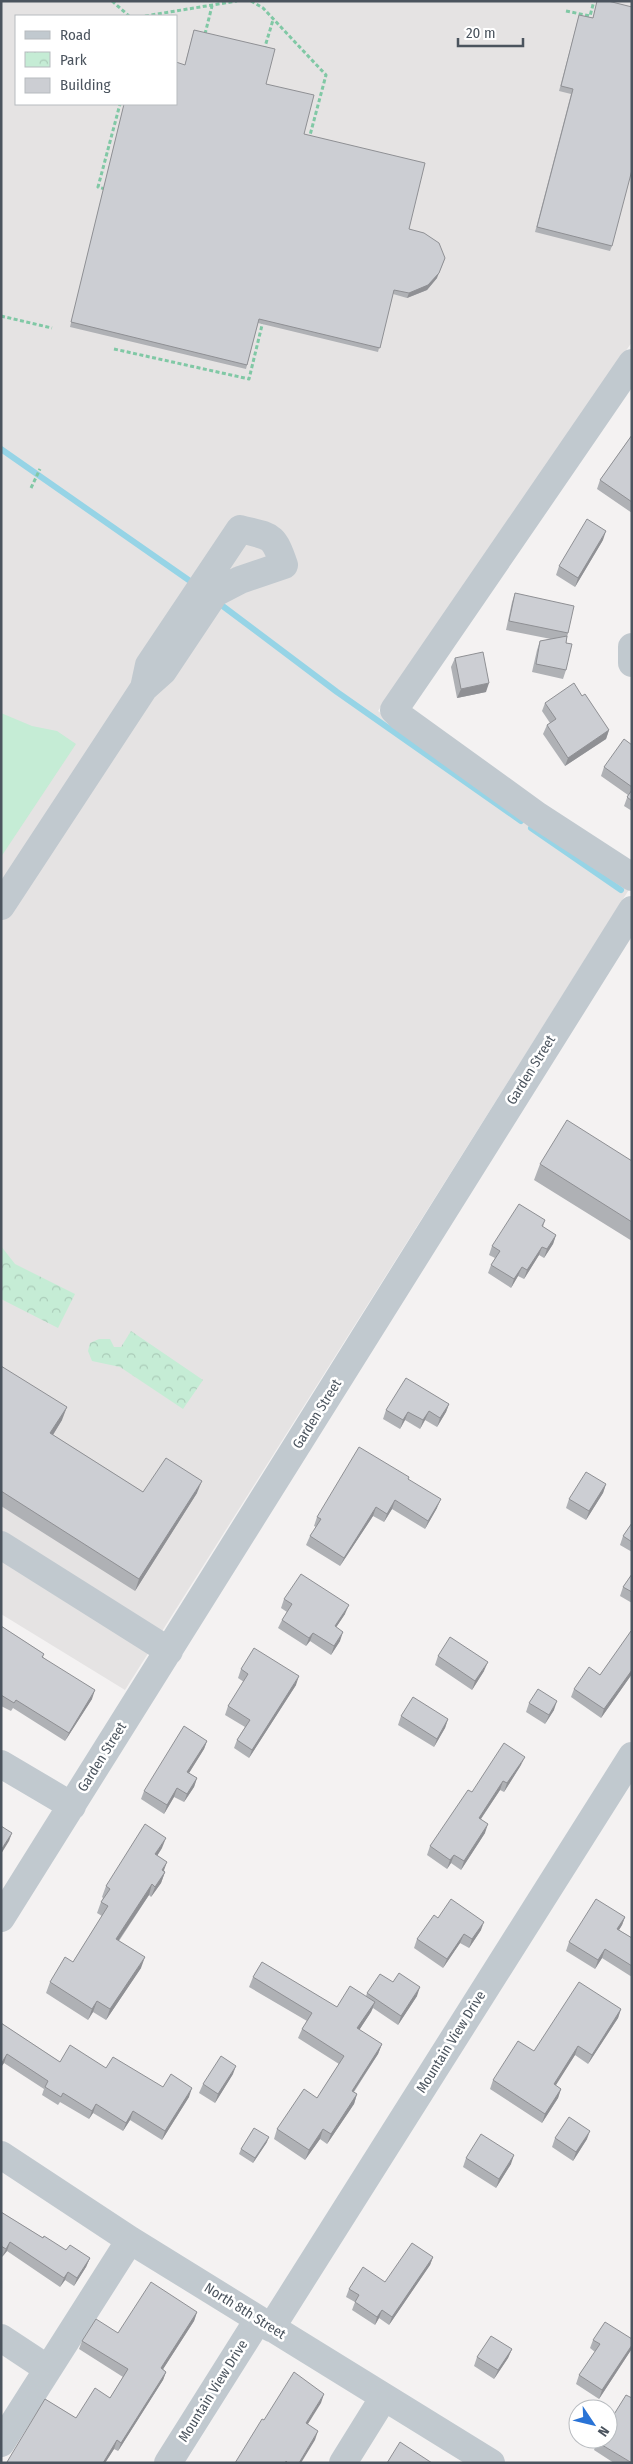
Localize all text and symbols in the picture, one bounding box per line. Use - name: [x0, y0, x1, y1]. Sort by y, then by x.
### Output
- legend: [15, 15, 178, 105]
- scale bar: [458, 15, 523, 47]
- text: 20 m: [466, 24, 496, 42]
- text: Road: [60, 26, 91, 44]
- text: Park: [60, 51, 87, 69]
- text: Building: [60, 76, 111, 94]
- street label: Garden Street: [503, 1032, 559, 1108]
- street label: Garden Street: [289, 1376, 345, 1452]
- street label: Garden Street: [74, 1719, 130, 1795]
- street label: Mountain View Drive: [413, 1988, 489, 2096]
- street label: North 8th Street: [201, 2279, 289, 2343]
- street label: Mountain View Drive: [175, 2337, 251, 2445]
- north arrow: [568, 2399, 618, 2449]
- text: N: [594, 2423, 613, 2439]

